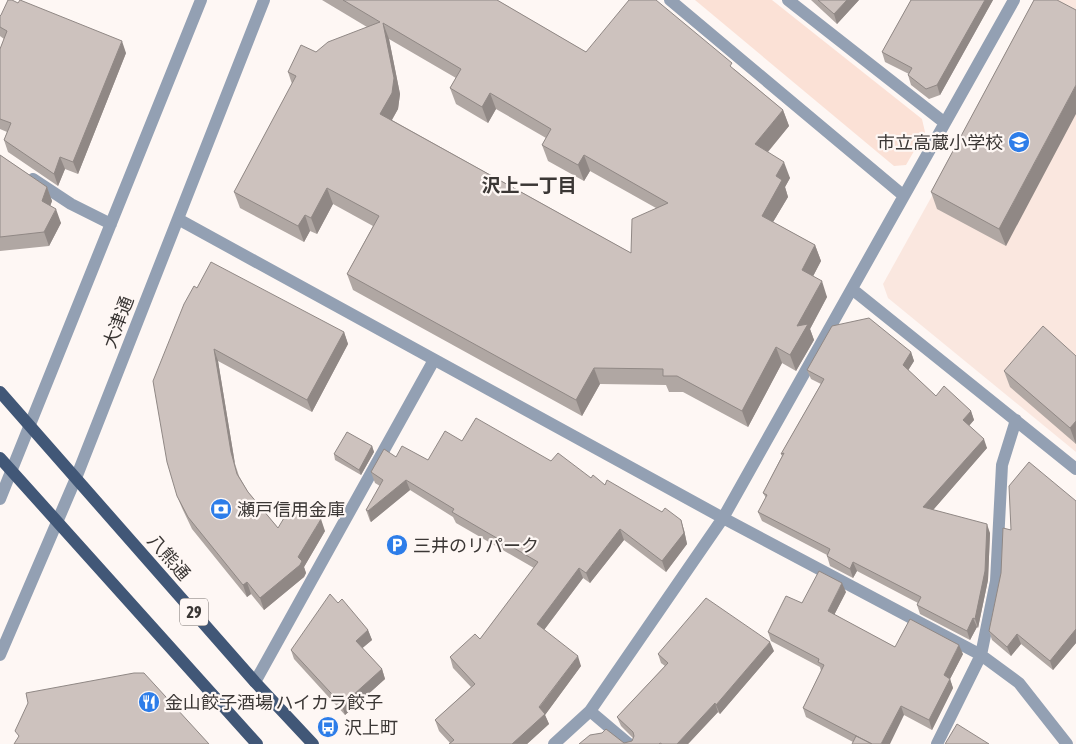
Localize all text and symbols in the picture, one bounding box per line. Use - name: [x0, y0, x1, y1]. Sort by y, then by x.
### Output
- school or university icon: 市立高蔵小学校: [1007, 130, 1031, 154]
- place label: 市立高蔵小学校: [877, 132, 1003, 153]
- district label: 沢上一丁目: [481, 174, 577, 196]
- street label: 大津通: [99, 293, 137, 351]
- bank icon: 瀬戸信用金庫: [209, 497, 233, 521]
- place label: 瀬戸信用金庫: [237, 499, 345, 520]
- street label: 八熊通: [143, 530, 195, 584]
- parking icon: 三井のリパーク: [385, 533, 409, 557]
- place label: 三井のリパーク: [413, 535, 539, 556]
- road number: 29: [180, 598, 208, 626]
- restaurant icon: 金山餃子酒場 ハイカラ餃子: [137, 690, 161, 714]
- place label: 金山餃子酒場 ハイカラ餃子: [165, 692, 383, 713]
- bus stop icon: 沢上町: [316, 715, 340, 739]
- place label: 沢上町: [344, 717, 398, 738]

